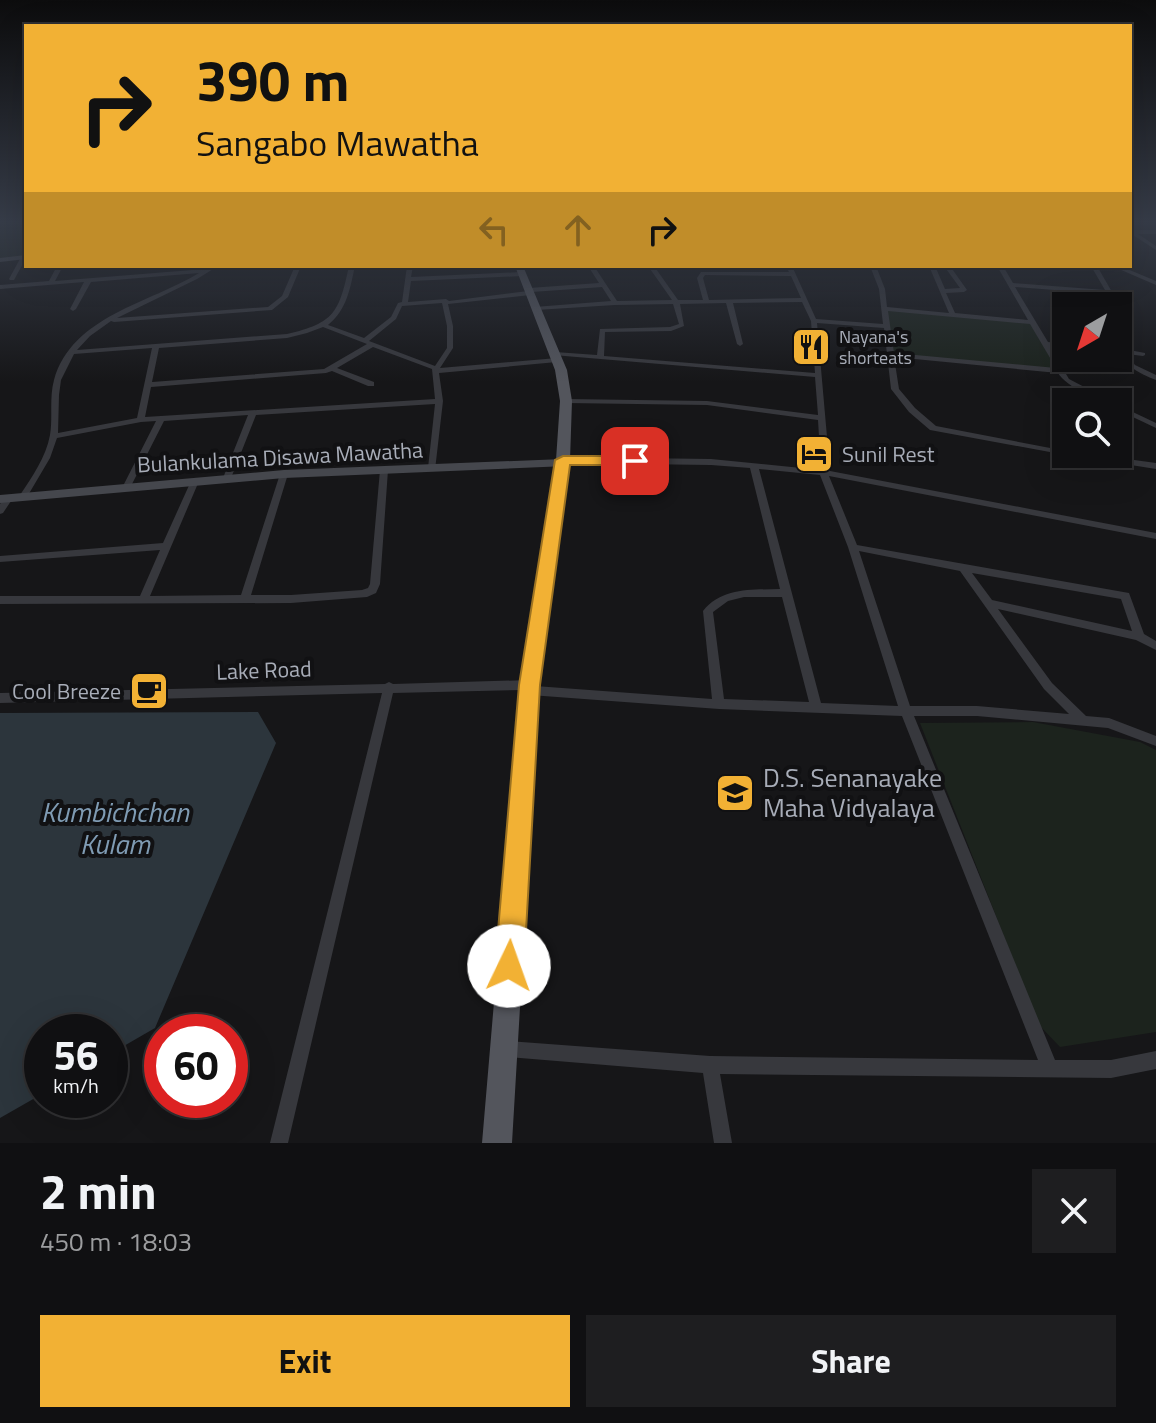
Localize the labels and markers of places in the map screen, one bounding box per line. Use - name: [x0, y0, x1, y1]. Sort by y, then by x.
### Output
- place label: Nayana's shorteats: [839, 323, 912, 371]
- restaurant icon: Nayana's shorteats: [790, 326, 832, 368]
- pin: [601, 427, 669, 495]
- hotel icon: Sunil Rest: [793, 433, 835, 475]
- place label: Sunil Rest: [842, 437, 935, 471]
- cafe icon: Cool Breeze: [128, 670, 170, 712]
- place label: Cool Breeze: [12, 674, 121, 708]
- place label: D.S. Senanayake Maha Vidyalaya: [763, 758, 942, 827]
- school or university icon: D.S. Senanayake Maha Vidyalaya: [714, 772, 756, 814]

